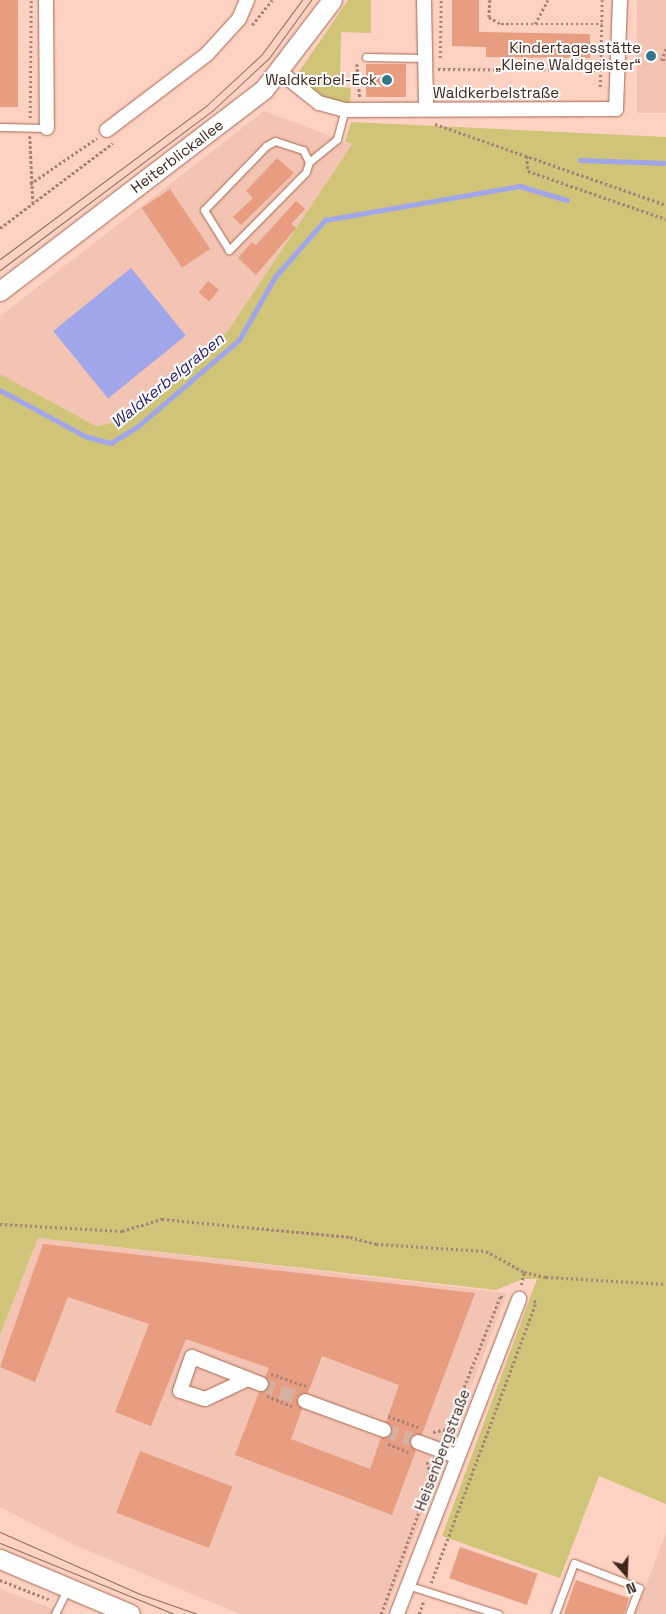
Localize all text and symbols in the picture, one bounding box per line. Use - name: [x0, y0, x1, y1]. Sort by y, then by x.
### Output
- place label: Kindertagesstätte „Kleine Waldgeister“: [495, 38, 641, 73]
- marker: Kindertagesstätte „Kleine Waldgeister“: [645, 50, 657, 62]
- place label: Waldkerbel-Eck: [265, 71, 377, 89]
- marker: Waldkerbel-Eck: [381, 74, 393, 86]
- street label: Waldkerbelstraße: [433, 84, 559, 102]
- street label: Heiterblickallee: [127, 115, 227, 197]
- water label: Waldkerbelgraben: [108, 330, 228, 432]
- street label: Heisenbergstraße: [411, 1387, 473, 1513]
- north arrow: [601, 1549, 651, 1599]
- text: N: [624, 1578, 639, 1598]

